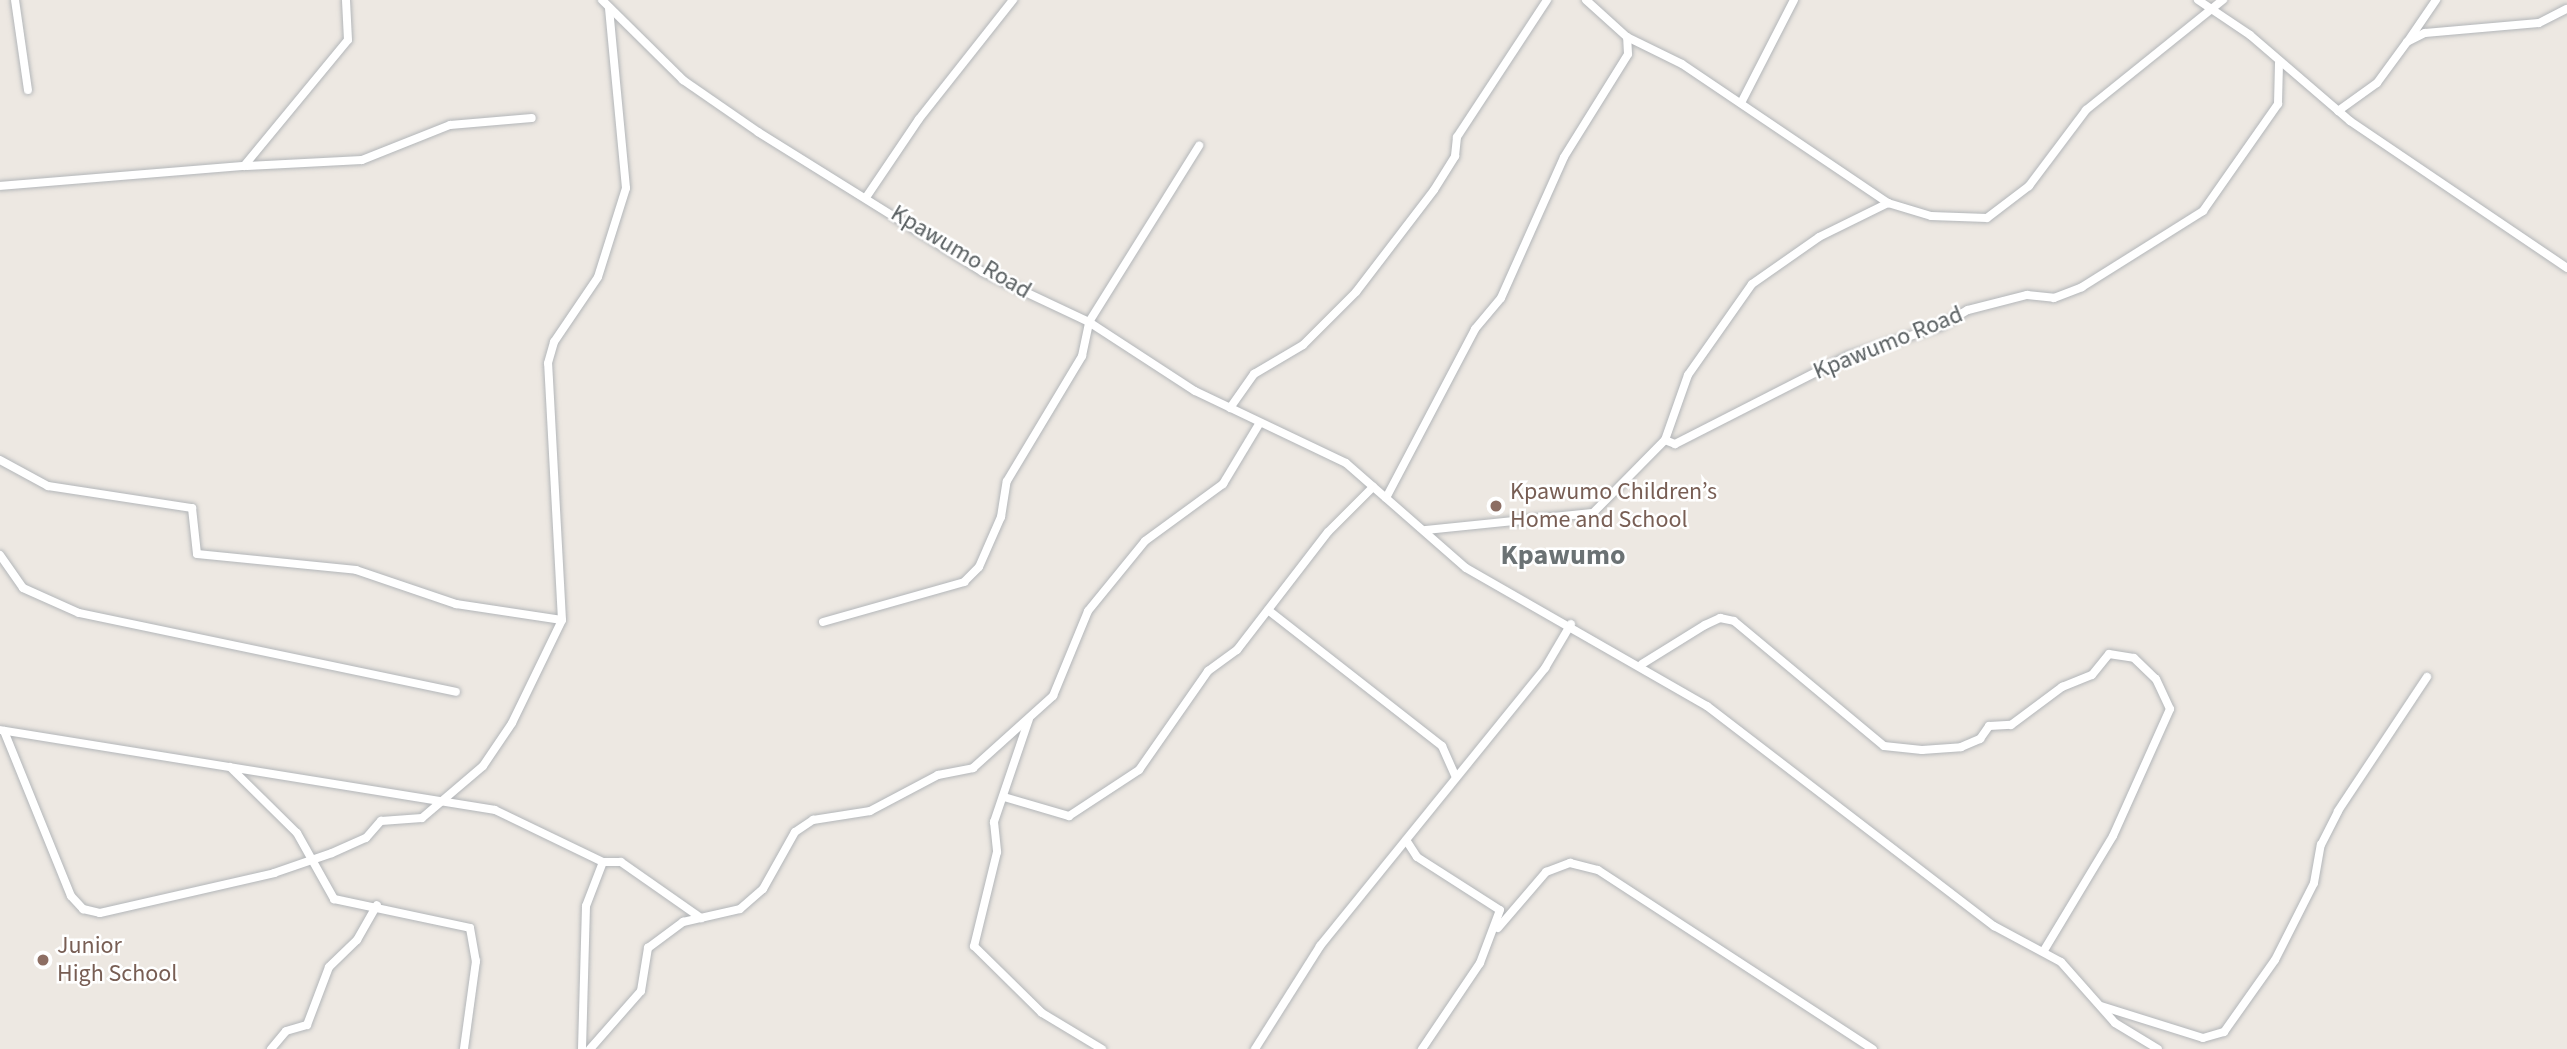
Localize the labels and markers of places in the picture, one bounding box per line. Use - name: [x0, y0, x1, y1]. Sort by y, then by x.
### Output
- place label: Kpawumo Children’s Home and School: [1510, 478, 1717, 534]
- marker: Kpawumo Children’s Home and School: [1488, 498, 1504, 514]
- place label: Junior High School: [57, 932, 177, 988]
- marker: Junior High School: [35, 952, 51, 968]

